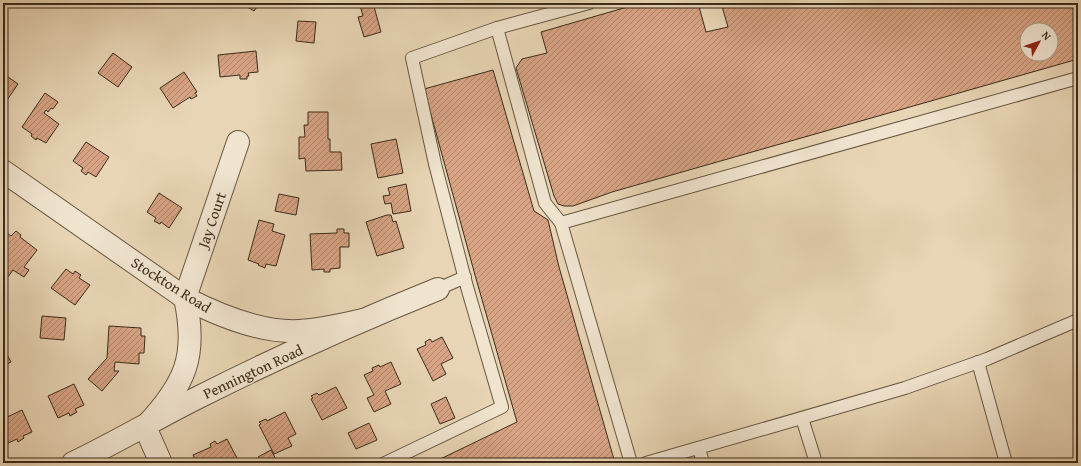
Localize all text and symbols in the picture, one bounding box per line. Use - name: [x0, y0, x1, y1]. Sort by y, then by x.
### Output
- north arrow: [1019, 22, 1059, 62]
- text: N: [1038, 28, 1056, 44]
- street label: Jay Court: [192, 188, 231, 253]
- street label: Stockton Road: [127, 252, 215, 317]
- street label: Pennington Road: [199, 339, 306, 404]

